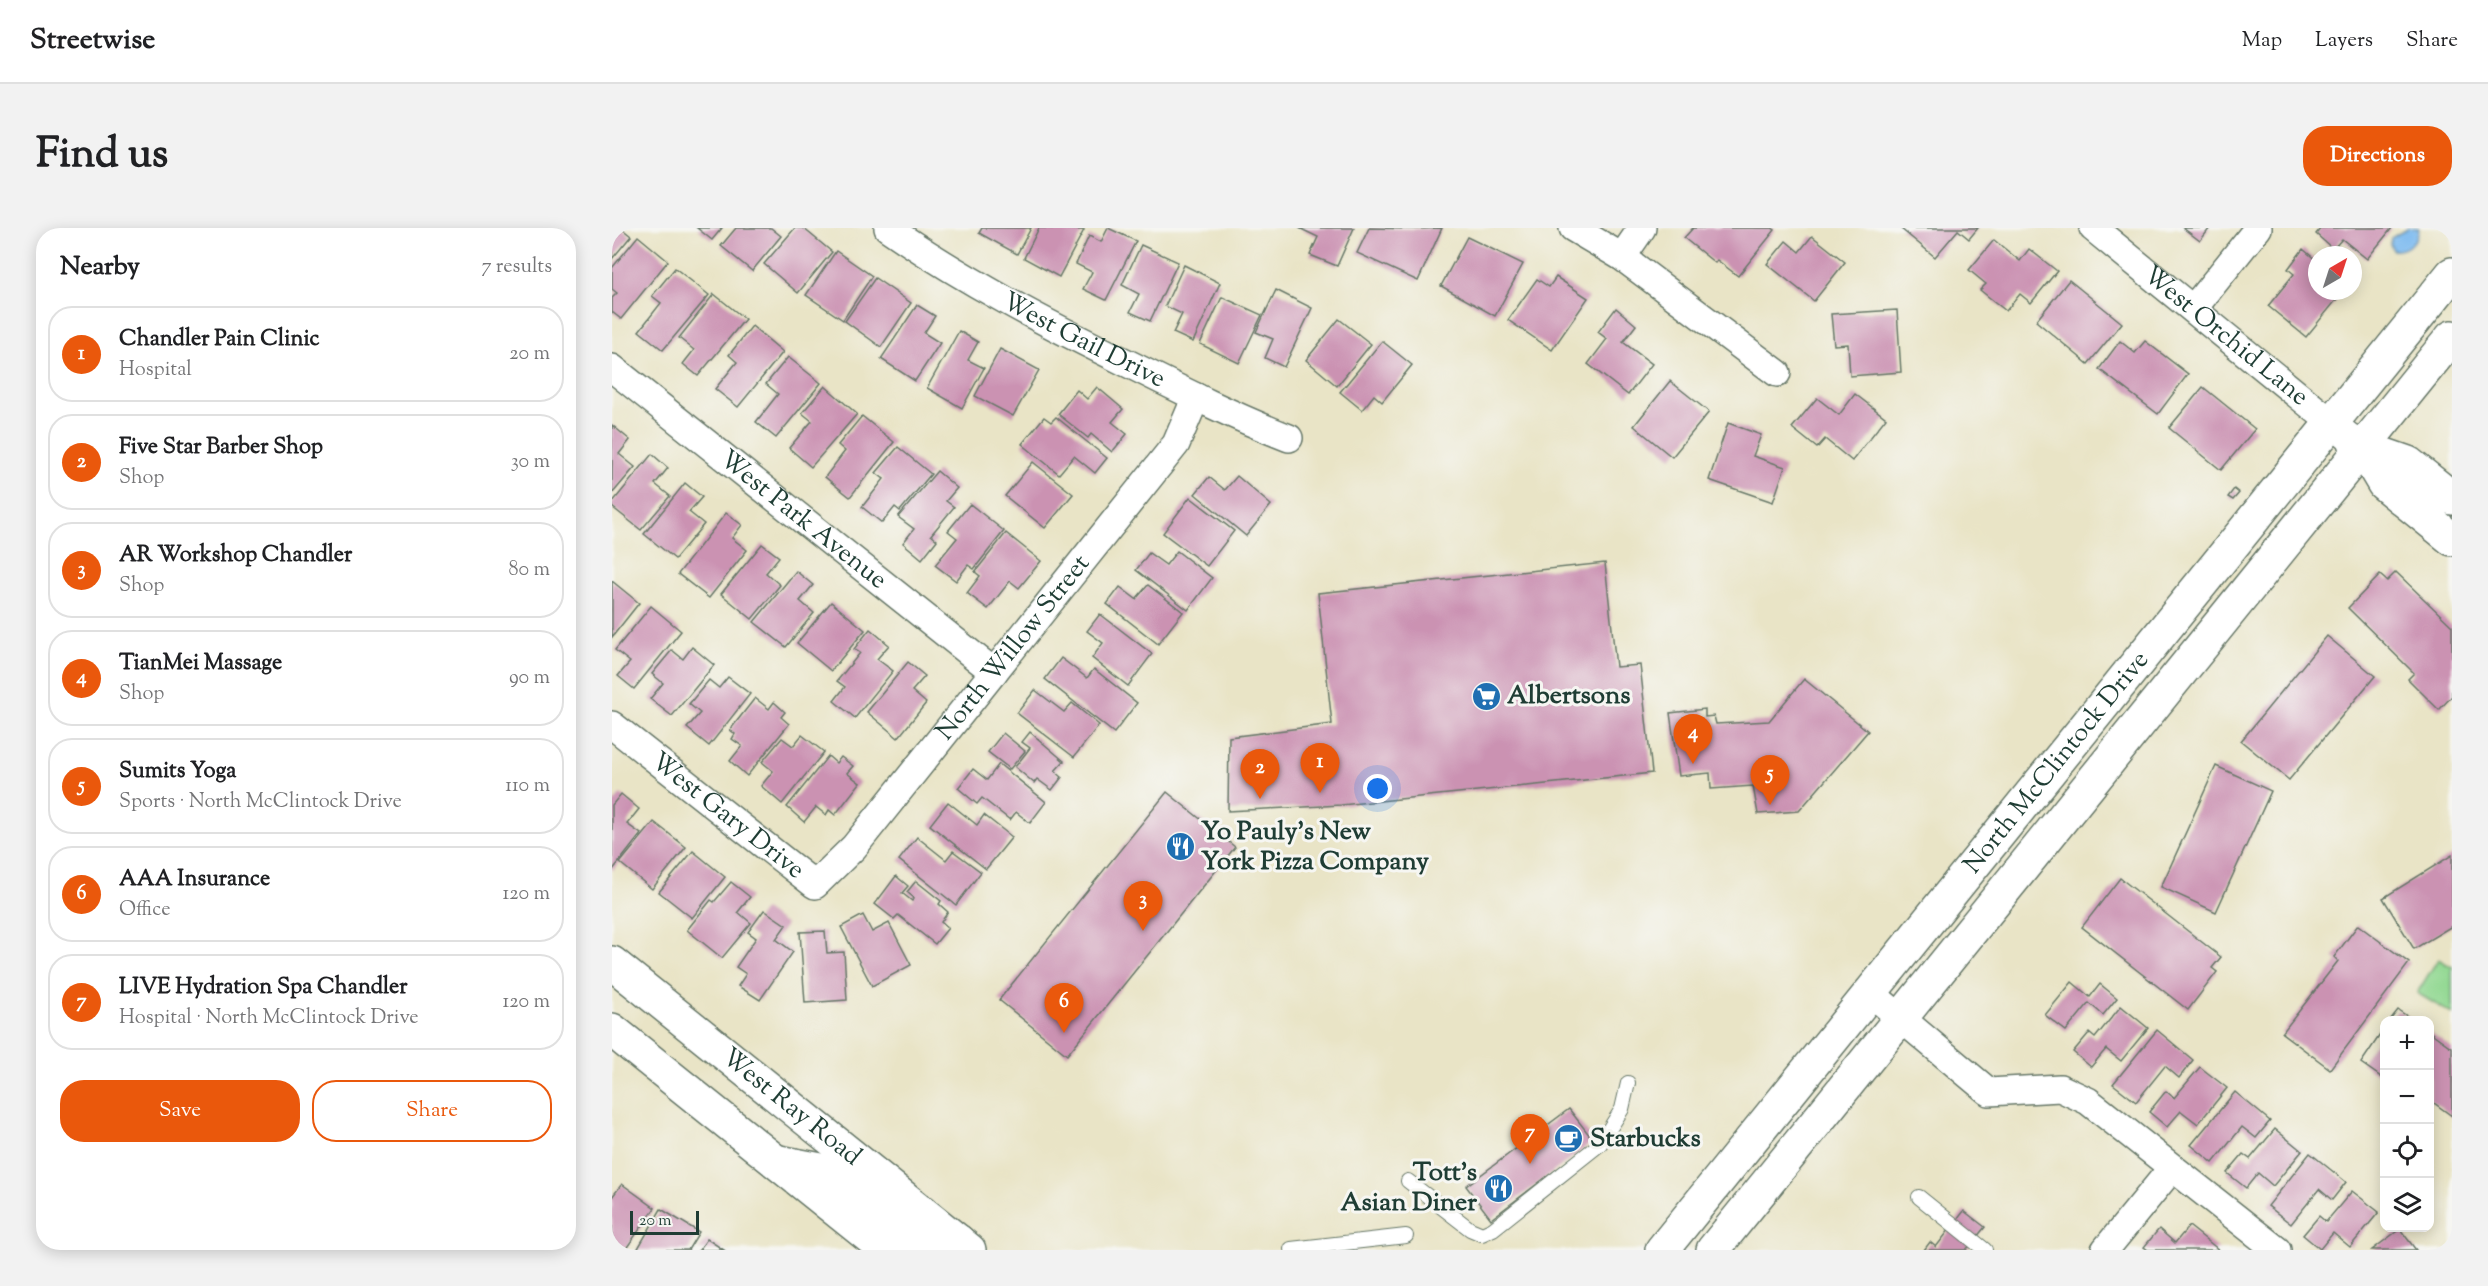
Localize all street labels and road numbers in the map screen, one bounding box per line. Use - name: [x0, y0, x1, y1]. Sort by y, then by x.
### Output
- street label: West Orchid Lane: [2135, 257, 2316, 415]
- street label: West Gail Drive: [995, 283, 1172, 398]
- street label: West Park Avenue: [711, 442, 895, 598]
- street label: North Willow Street: [927, 547, 1099, 749]
- street label: North McClintock Drive: [1955, 643, 2158, 882]
- street label: West Gary Drive: [643, 744, 812, 888]
- street label: West Ray Road: [713, 1039, 869, 1175]

